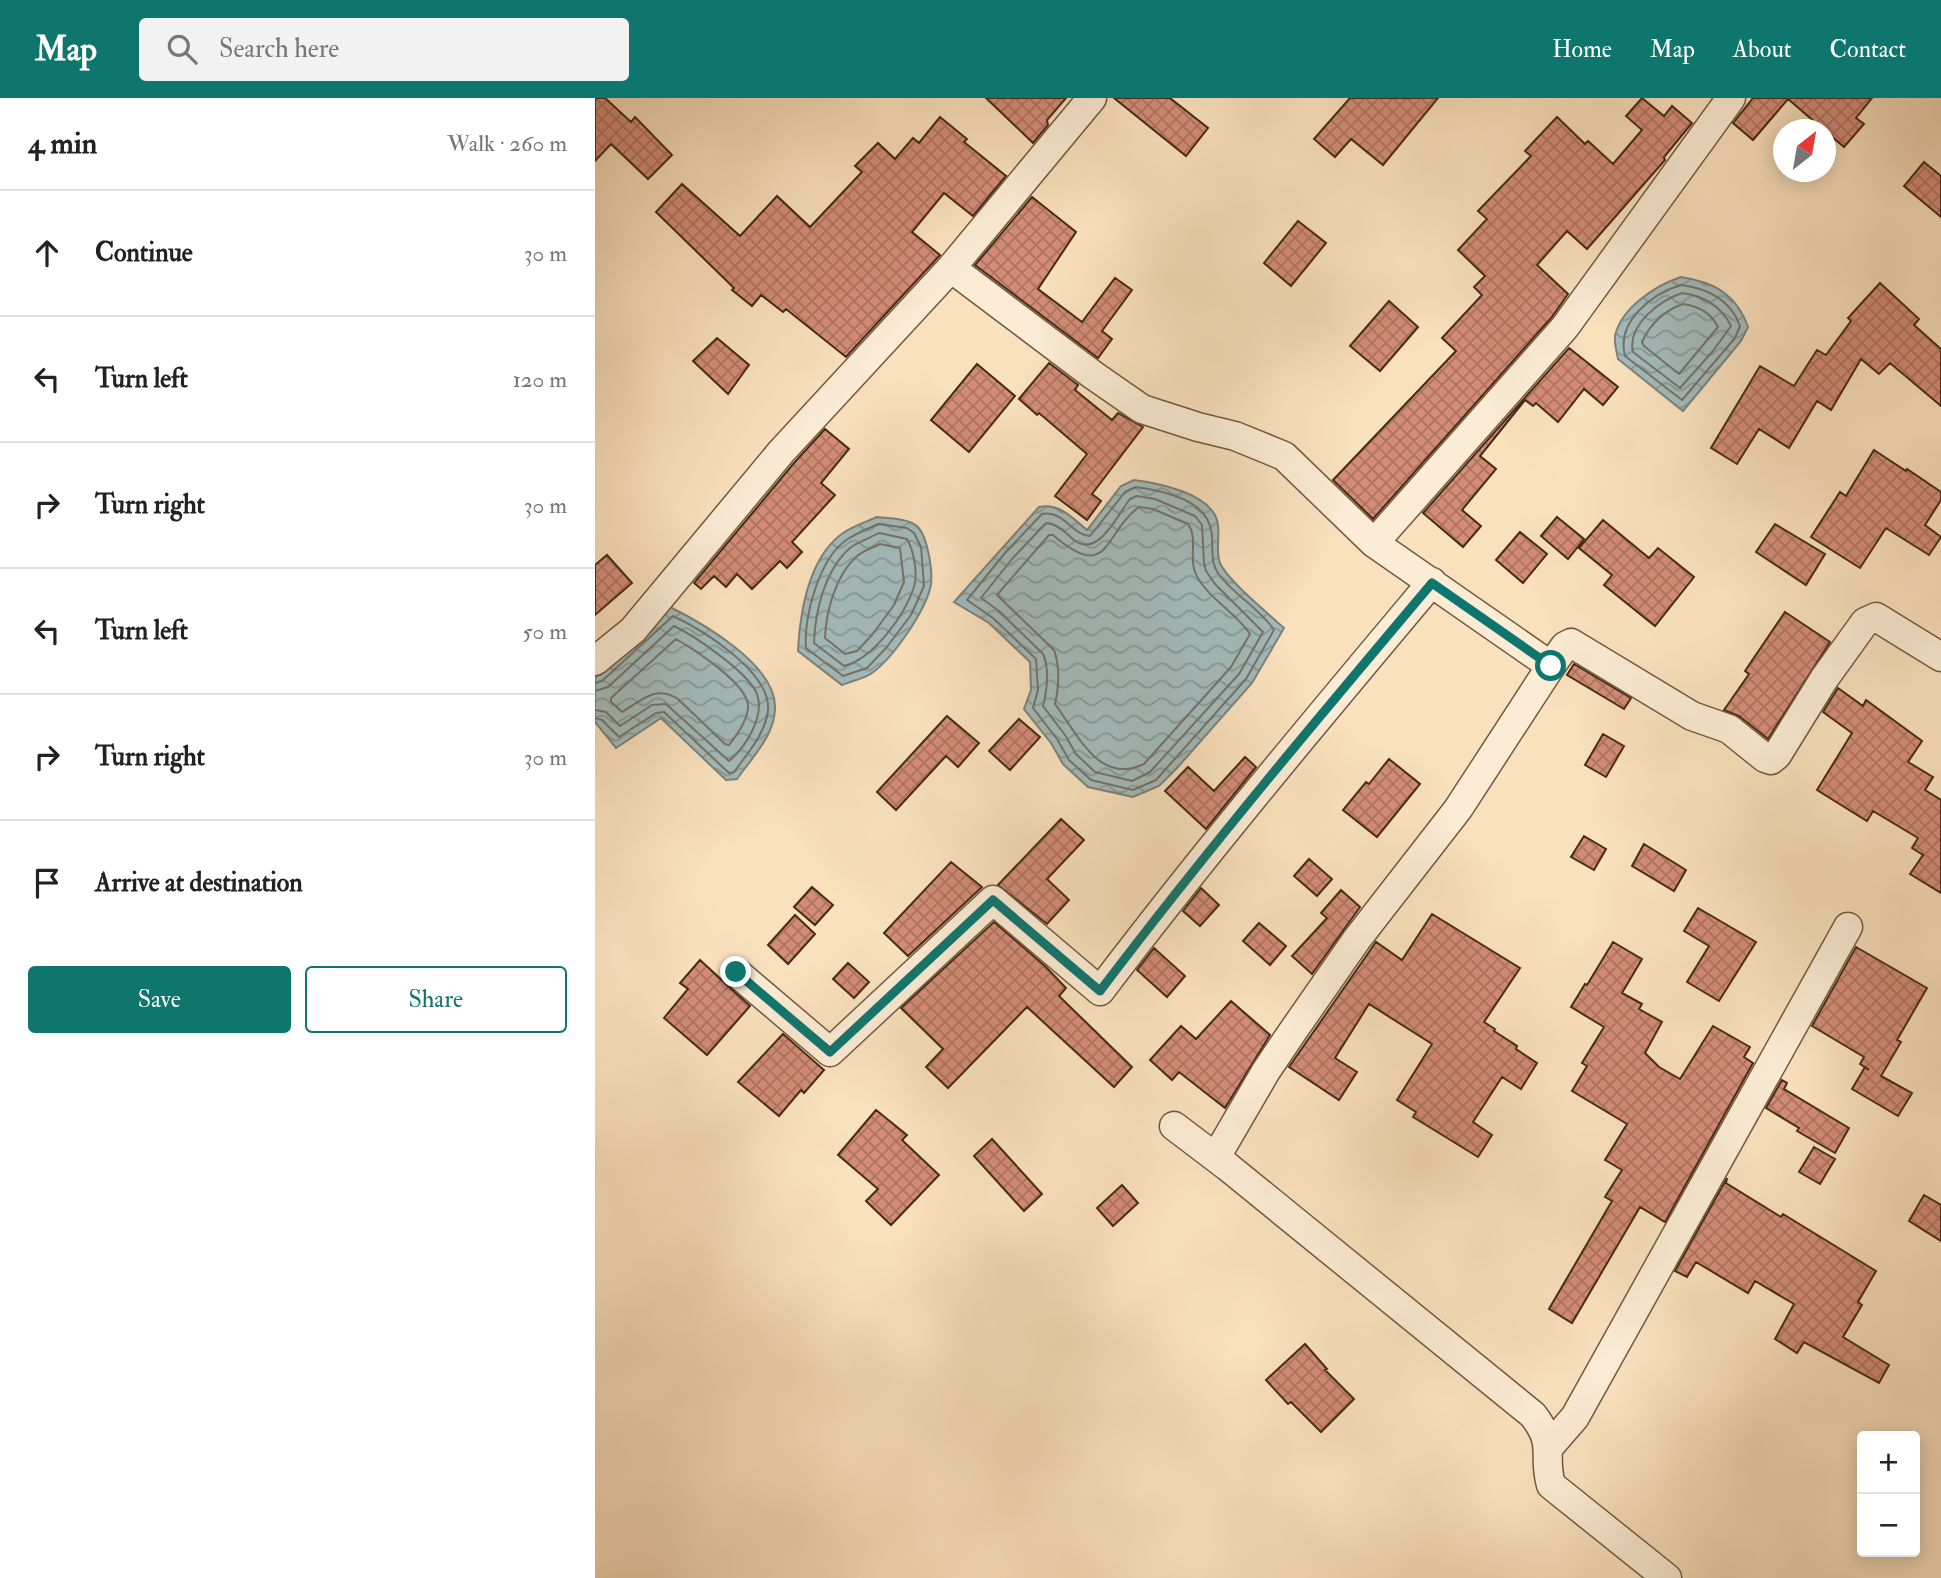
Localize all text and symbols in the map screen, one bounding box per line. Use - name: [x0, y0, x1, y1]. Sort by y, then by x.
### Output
- search box: [139, 18, 629, 81]
- text: Map: [35, 29, 97, 70]
- icon: search: [163, 30, 201, 68]
- text: Search here: [219, 33, 339, 65]
- text: Home: [1552, 34, 1612, 65]
- text: Map: [1650, 34, 1695, 65]
- text: About: [1733, 34, 1792, 65]
- text: Contact: [1830, 34, 1906, 65]
- north arrow: [1773, 119, 1836, 182]
- text: 4 min: [28, 125, 97, 162]
- text: Walk · 260 m: [447, 129, 567, 158]
- icon: ahead: [28, 234, 66, 272]
- text: Continue: [95, 237, 193, 269]
- text: 30 m: [524, 239, 567, 268]
- icon: left: [28, 360, 66, 398]
- text: Turn left: [95, 363, 188, 395]
- text: 120 m: [513, 365, 567, 394]
- icon: right: [28, 486, 66, 524]
- text: Turn right: [95, 489, 205, 521]
- text: 30 m: [524, 491, 567, 520]
- icon: left: [28, 612, 66, 650]
- text: Turn left: [95, 615, 188, 647]
- text: 50 m: [523, 617, 567, 646]
- route start: [1535, 650, 1566, 681]
- icon: right: [28, 738, 66, 776]
- text: Turn right: [95, 741, 205, 773]
- text: 30 m: [524, 743, 567, 772]
- icon: arrive: [28, 864, 66, 902]
- text: Arrive at destination: [95, 867, 303, 899]
- route end: [720, 956, 751, 987]
- button: Save: [28, 966, 291, 1033]
- button: Share: [305, 966, 567, 1033]
- map controls: [1857, 1431, 1920, 1557]
- button: +: [1857, 1431, 1920, 1494]
- button: −: [1857, 1494, 1920, 1557]

